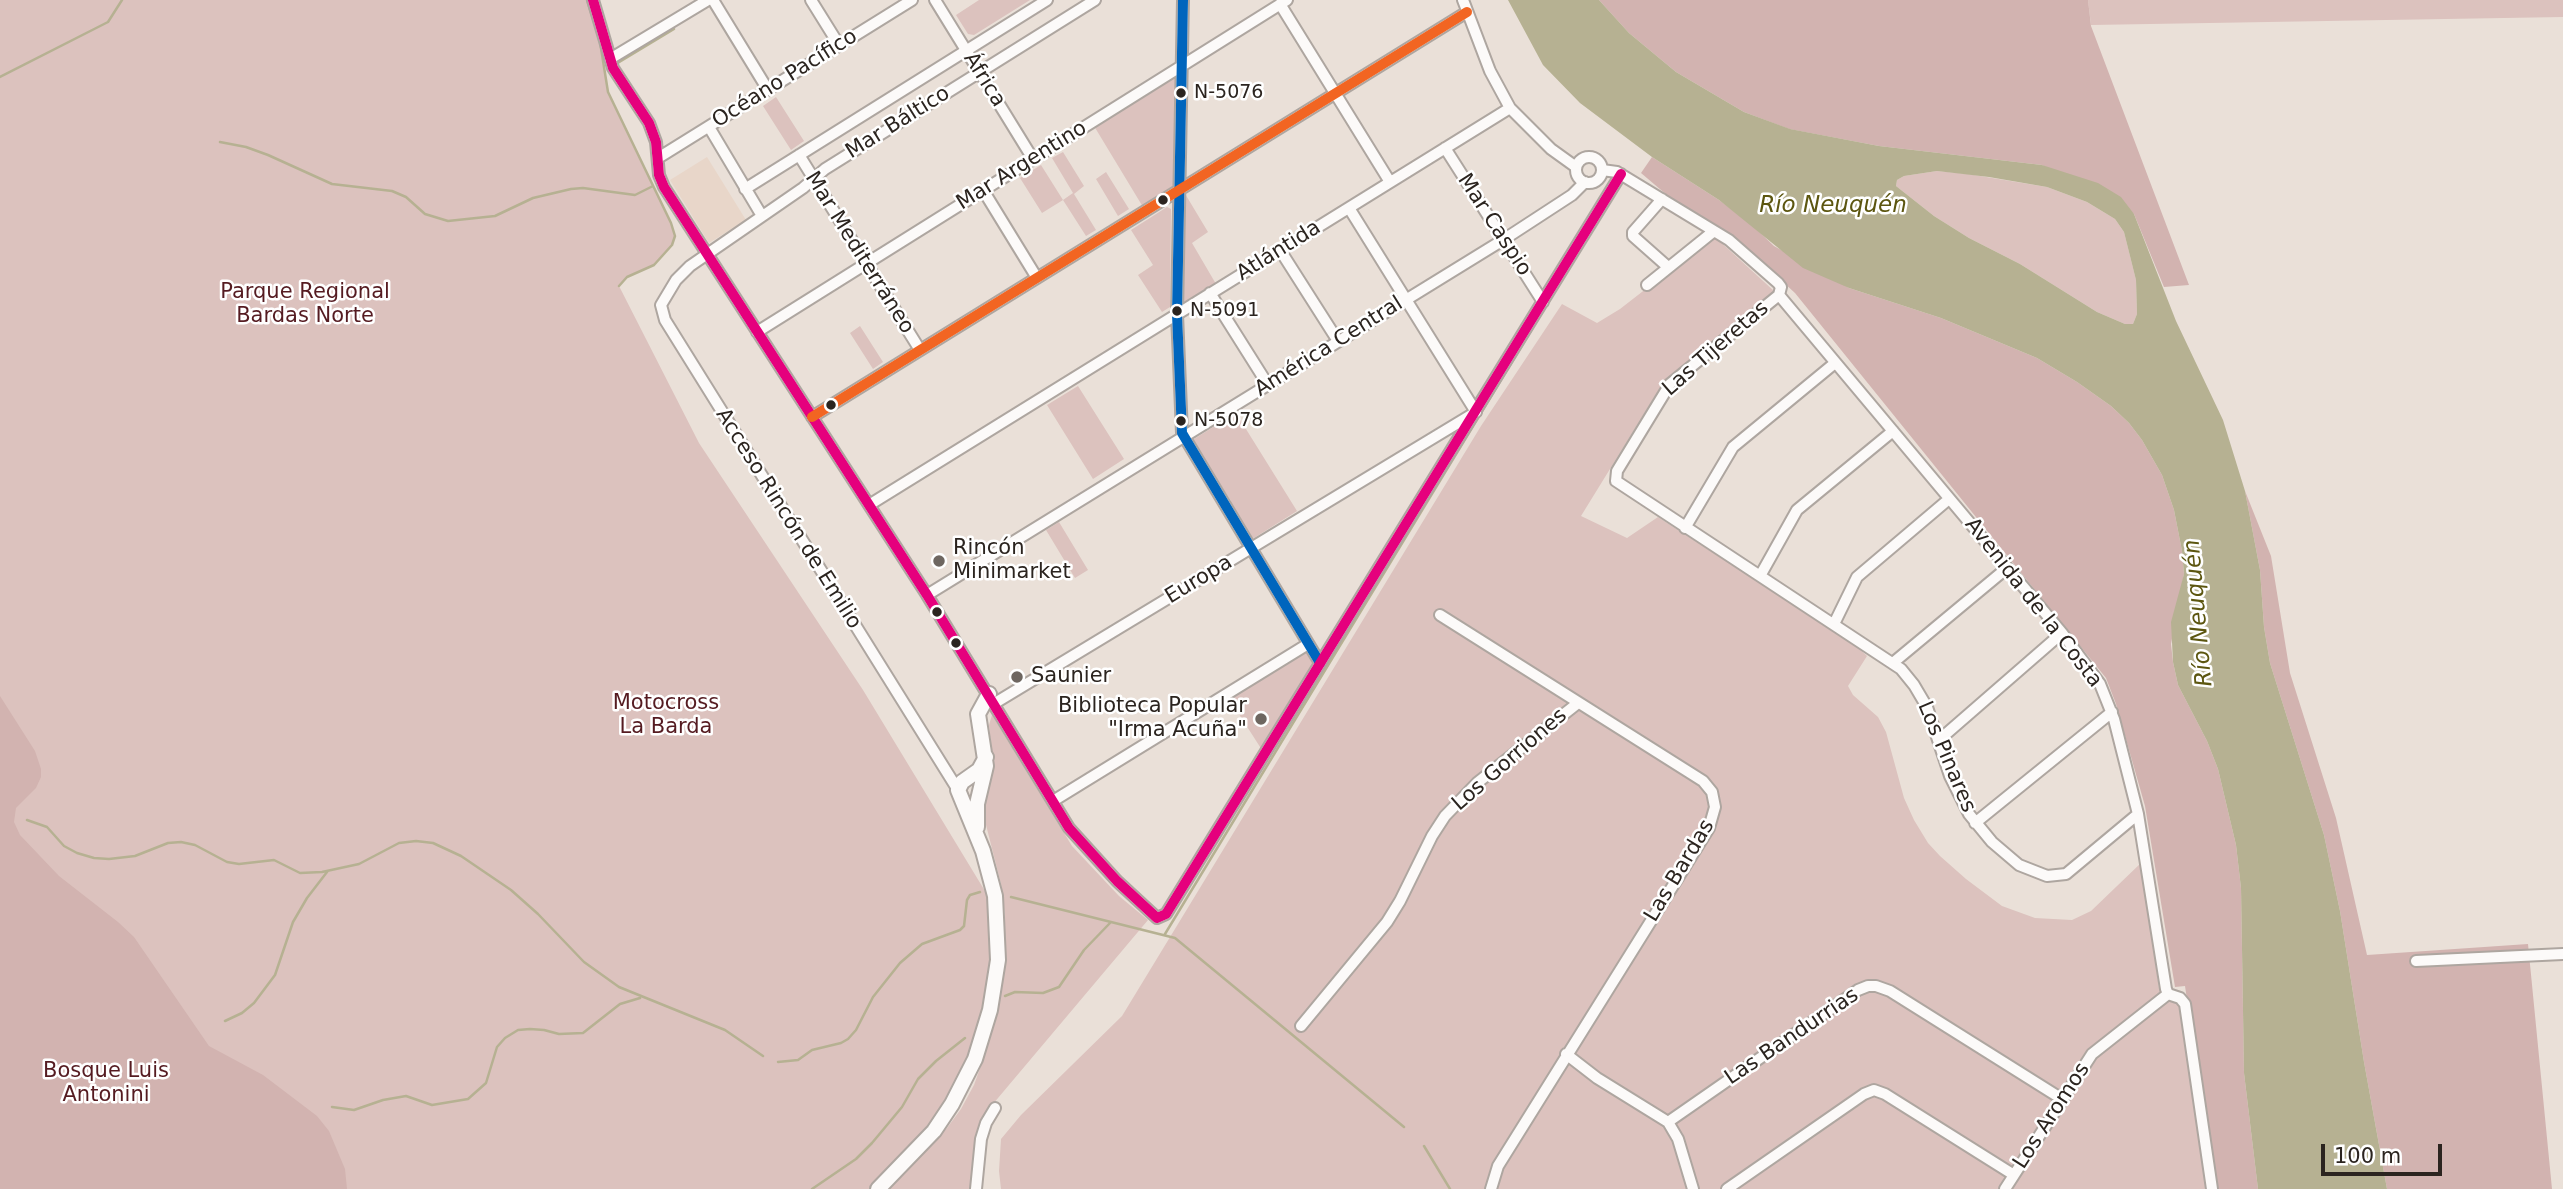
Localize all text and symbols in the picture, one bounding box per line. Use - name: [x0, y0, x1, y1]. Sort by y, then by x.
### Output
- street label: Océano Pacífico: [708, 24, 862, 134]
- street label: África: [957, 48, 1011, 112]
- street label: Mar Báltico: [841, 81, 955, 165]
- place label: N-5076: [1194, 82, 1263, 104]
- marker: N-5076: [1174, 86, 1188, 100]
- street label: Mar Argentino: [952, 116, 1092, 216]
- street label: Mar Mediterráneo: [799, 167, 919, 339]
- street label: Mar Caspio: [1452, 169, 1536, 281]
- water label: Río Neuquén: [1759, 192, 1907, 220]
- unlabelled marker: [1156, 193, 1170, 207]
- street label: Atlántida: [1232, 215, 1326, 287]
- park label: Parque Regional Bardas Norte: [220, 280, 390, 330]
- street label: América Central: [1250, 291, 1408, 403]
- street label: Las Tijeretas: [1658, 296, 1774, 402]
- place label: N-5091: [1190, 300, 1259, 322]
- marker: N-5091: [1170, 304, 1184, 318]
- unlabelled marker: [824, 398, 838, 412]
- street label: Acceso Rincón de Emilio: [710, 404, 866, 634]
- place label: N-5078: [1194, 410, 1263, 432]
- marker: N-5078: [1174, 414, 1188, 428]
- street label: Avenida de la Costa: [1959, 513, 2107, 693]
- place label: Rincón Minimarket: [953, 536, 1071, 586]
- water label: Río Neuquén: [2179, 538, 2219, 688]
- street label: Europa: [1161, 550, 1237, 610]
- marker: Rincón Minimarket: [931, 553, 947, 569]
- unlabelled marker: [930, 605, 944, 619]
- unlabelled marker: [949, 636, 963, 650]
- place label: Saunier: [1031, 664, 1111, 690]
- marker: Saunier: [1009, 669, 1025, 685]
- park label: Motocross La Barda: [613, 691, 719, 741]
- place label: Biblioteca Popular "Irma Acuña": [1058, 694, 1247, 744]
- street label: Los Pinares: [1911, 698, 1981, 816]
- street label: Los Gorriones: [1448, 703, 1572, 817]
- marker: Biblioteca Popular "Irma Acuña": [1253, 711, 1269, 727]
- street label: Las Bardas: [1640, 815, 1720, 927]
- street label: Las Bandurrias: [1720, 983, 1864, 1091]
- street label: Los Aromos: [2008, 1058, 2096, 1174]
- park label: Bosque Luis Antonini: [43, 1059, 169, 1109]
- scale bar: [2325, 1130, 2446, 1174]
- text: 100 m: [2334, 1144, 2401, 1168]

